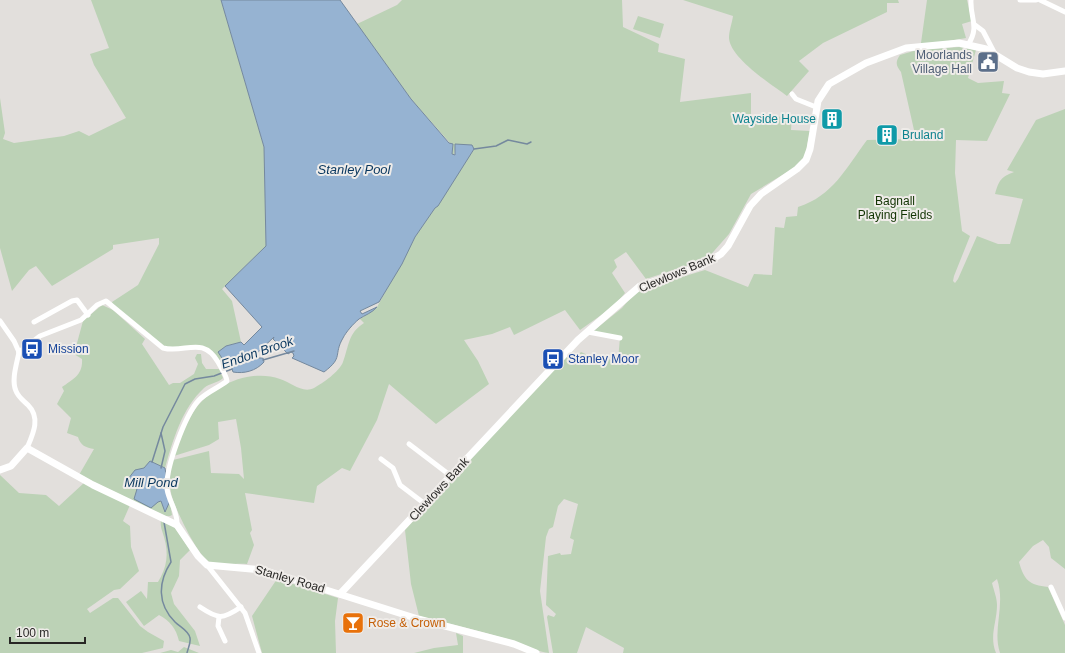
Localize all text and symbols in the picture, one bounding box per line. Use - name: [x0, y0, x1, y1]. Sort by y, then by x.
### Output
- place label: Moorlands Village Hall: [912, 48, 972, 76]
- public building icon: Moorlands Village Hall: [975, 49, 1001, 75]
- building icon: Wayside House: [819, 106, 845, 132]
- place label: Wayside House: [732, 112, 816, 126]
- building icon: Bruland: [874, 122, 900, 148]
- place label: Bruland: [902, 128, 943, 142]
- water label: Stanley Pool: [318, 162, 392, 177]
- park label: Bagnall Playing Fields: [858, 194, 932, 222]
- street label: Clewlows Bank: [637, 250, 718, 295]
- water label: Endon Brook: [219, 333, 297, 372]
- bus stop icon: Mission: [19, 336, 45, 362]
- place label: Mission: [48, 342, 89, 356]
- bus stop icon: Stanley Moor: [540, 346, 566, 372]
- place label: Stanley Moor: [568, 352, 639, 366]
- street label: Clewlows Bank: [406, 454, 473, 524]
- water label: Mill Pond: [124, 475, 179, 490]
- street label: Stanley Road: [253, 562, 327, 596]
- bar icon: Rose & Crown: [340, 610, 366, 636]
- place label: Rose & Crown: [368, 616, 445, 630]
- scale bar: [10, 619, 85, 645]
- text: 100 m: [16, 626, 49, 640]

